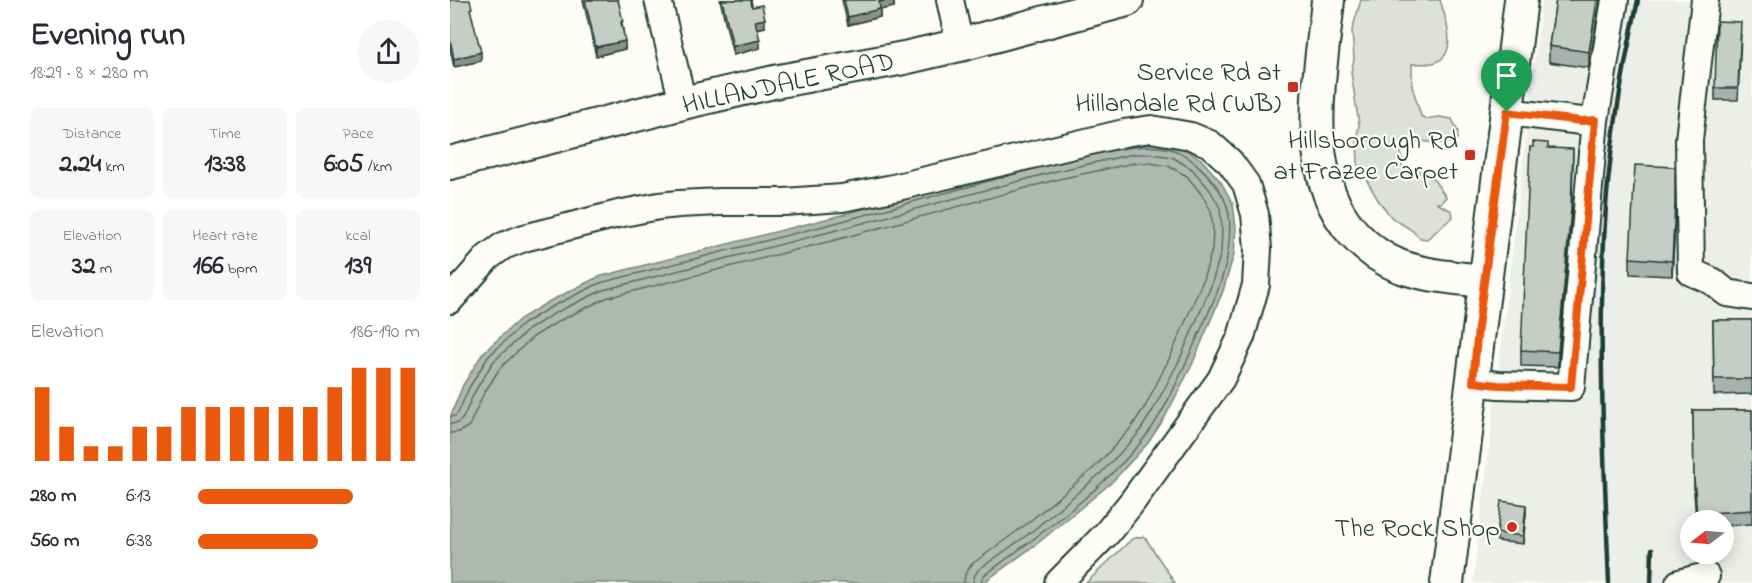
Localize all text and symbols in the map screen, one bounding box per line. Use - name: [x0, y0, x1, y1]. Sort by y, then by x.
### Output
- text: Evening run: [30, 12, 185, 60]
- button: share: [357, 20, 420, 83]
- street label: HILLANDALE ROAD: [679, 43, 898, 126]
- pin: [1481, 50, 1532, 112]
- place label: Service Rd at Hillandale Rd (WB): [1075, 54, 1281, 124]
- text: 18:29 · 8 × 280 m: [30, 59, 148, 88]
- icon: arrive: [1490, 59, 1523, 92]
- marker: Service Rd at Hillandale Rd (WB): [1286, 80, 1300, 94]
- text: Distance: [63, 122, 121, 146]
- text: Time: [209, 122, 241, 146]
- text: Pace: [342, 122, 374, 146]
- place label: Hillsborough Rd at Frazee Carpet: [1273, 122, 1458, 192]
- text: 2.24: [59, 146, 101, 184]
- text: 13:38: [204, 146, 246, 184]
- text: 6:05: [324, 146, 364, 184]
- marker: Hillsborough Rd at Frazee Carpet: [1463, 148, 1477, 162]
- text: km: [101, 155, 125, 179]
- text: /km: [364, 155, 392, 179]
- text: Elevation: [63, 224, 121, 248]
- text: Heart rate: [192, 224, 258, 248]
- text: kcal: [345, 224, 371, 248]
- text: 32: [72, 248, 96, 286]
- text: 166: [193, 248, 224, 286]
- text: 139: [345, 248, 371, 286]
- text: m: [96, 257, 112, 281]
- text: bpm: [224, 257, 257, 281]
- text: Elevation: [30, 318, 104, 347]
- text: 186–190 m: [350, 318, 420, 347]
- text: 280 m: [30, 482, 77, 511]
- text: 6:13: [126, 482, 151, 511]
- place label: The Rock Shop: [1334, 510, 1500, 549]
- north arrow: [1680, 510, 1734, 564]
- map controls: [1680, 510, 1734, 564]
- marker: The Rock Shop: [1505, 520, 1519, 534]
- text: 560 m: [30, 527, 79, 556]
- text: 6:38: [126, 527, 152, 556]

